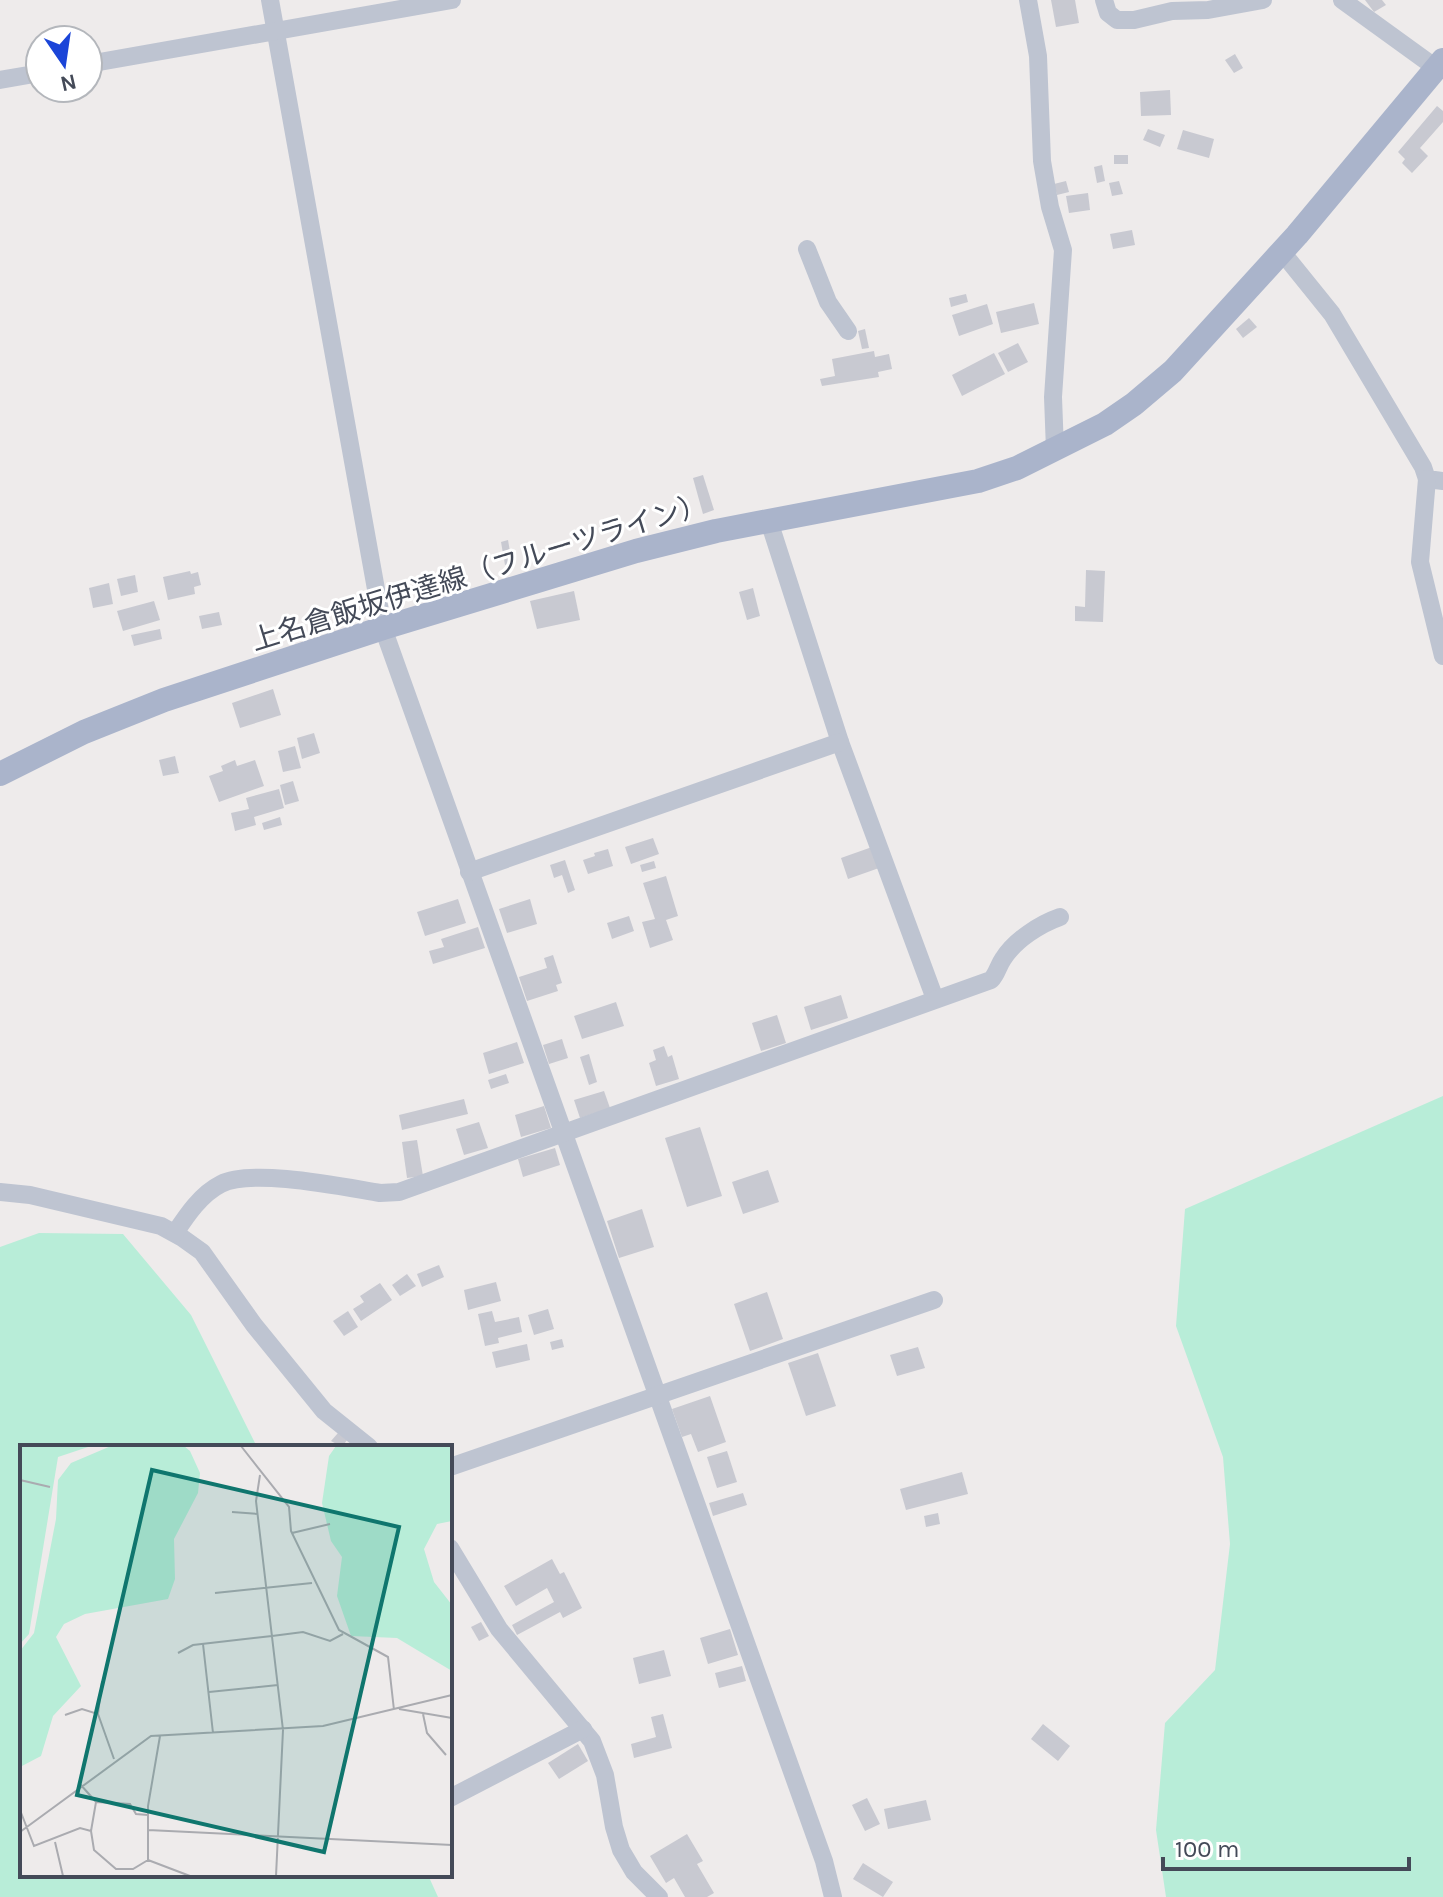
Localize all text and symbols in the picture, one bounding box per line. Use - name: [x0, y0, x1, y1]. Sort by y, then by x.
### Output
- north arrow: [24, 24, 104, 104]
- text: N: [58, 68, 79, 97]
- street label: 上名倉飯坂伊達線（フルーツライン）: [247, 487, 711, 657]
- inset map: [20, 1445, 452, 1877]
- scale bar: [1163, 1821, 1409, 1871]
- text: 100 m: [1175, 1835, 1240, 1863]

